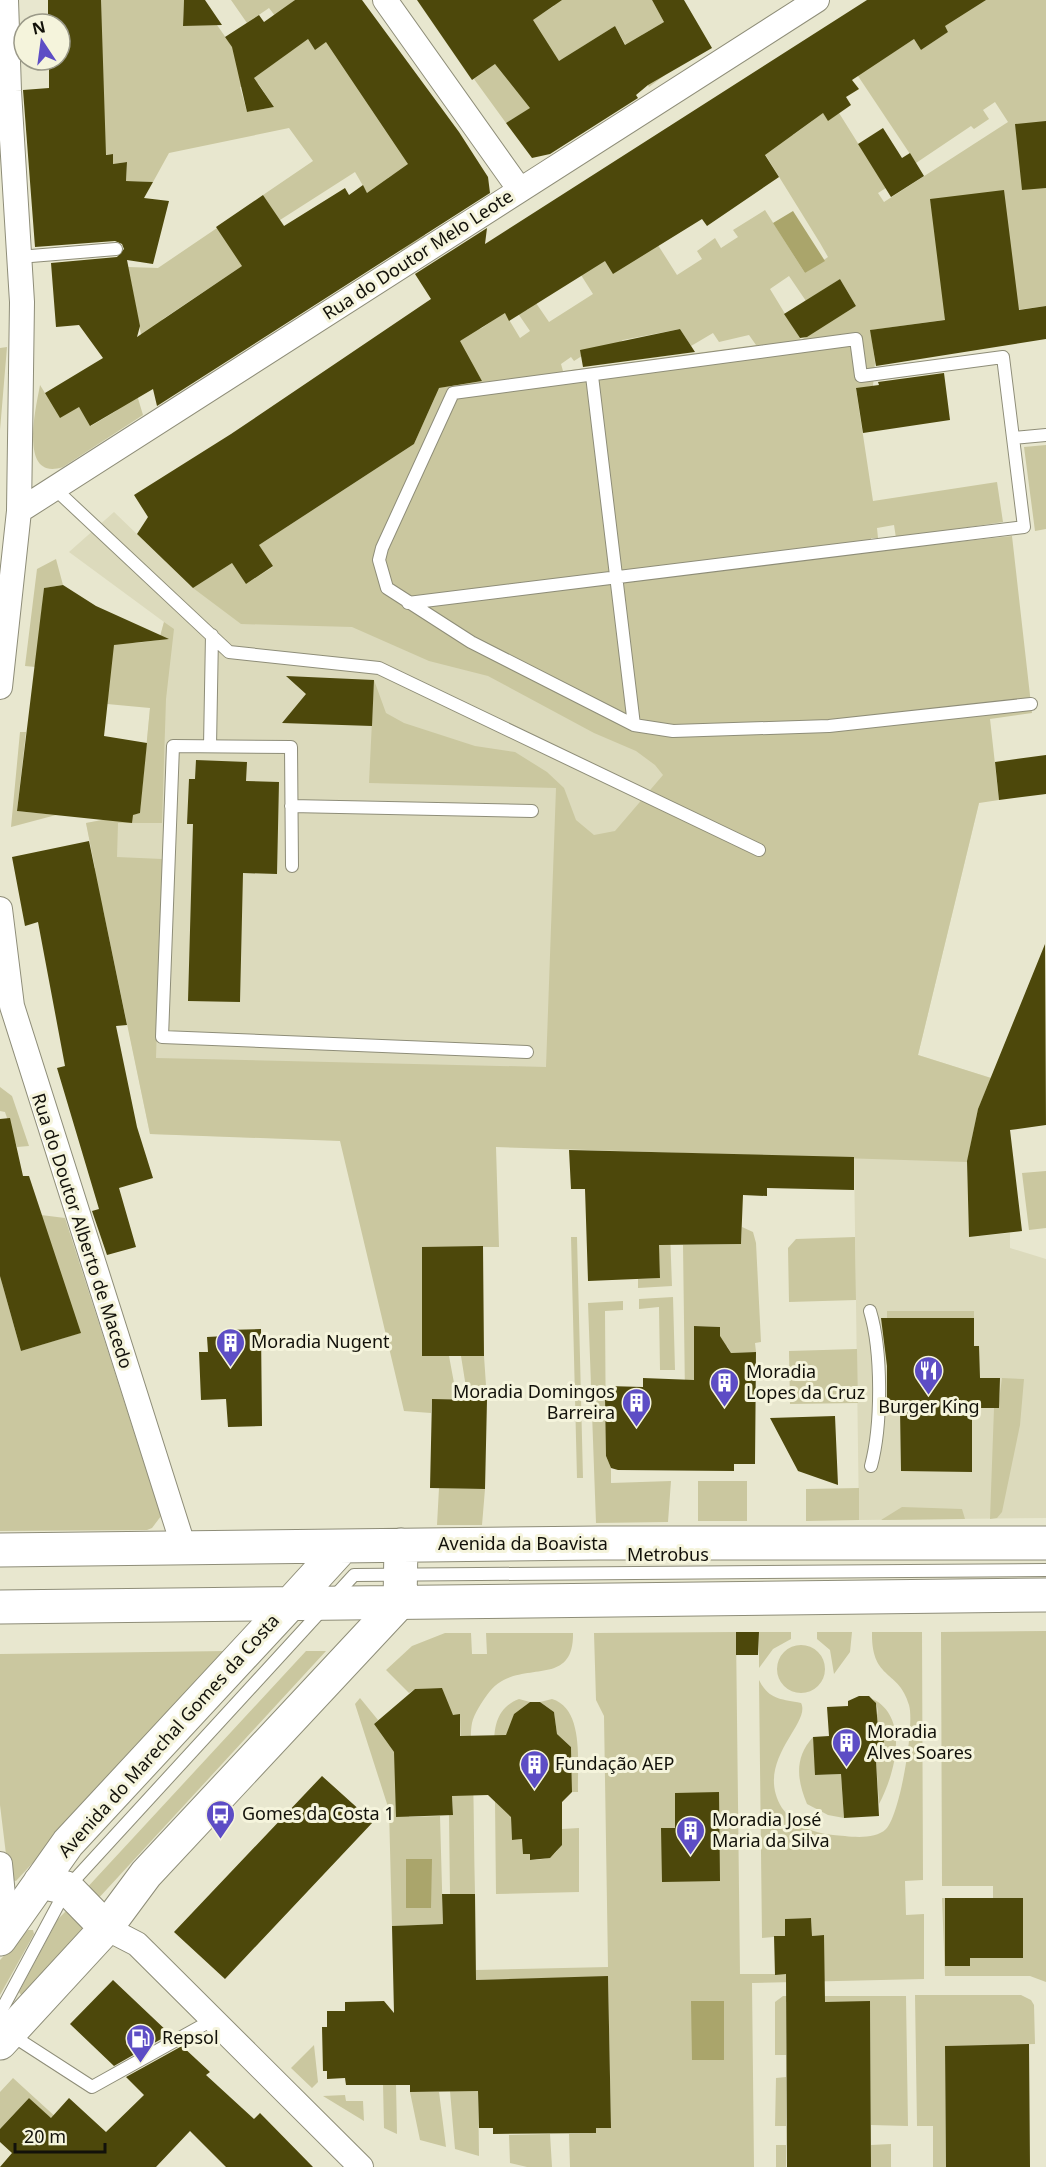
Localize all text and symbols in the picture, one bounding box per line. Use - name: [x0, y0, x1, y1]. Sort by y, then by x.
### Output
- north arrow: [12, 12, 72, 72]
- text: N: [30, 15, 47, 40]
- street label: Rua do Doutor Melo Leote: [318, 184, 517, 325]
- street label: Rua do Doutor Alberto de Macedo: [27, 1090, 139, 1372]
- building icon: Moradia Nugent: [214, 1326, 246, 1368]
- place label: Moradia Nugent: [251, 1329, 390, 1353]
- restaurant icon: Burger King: [913, 1354, 945, 1396]
- place label: Moradia Lopes da Cruz: [746, 1359, 865, 1404]
- building icon: Moradia Lopes da Cruz: [709, 1366, 741, 1408]
- place label: Moradia Domingos Barreira: [453, 1379, 615, 1424]
- building icon: Moradia Domingos Barreira: [620, 1386, 652, 1428]
- place label: Burger King: [878, 1394, 980, 1418]
- street label: Avenida da Boavista: [438, 1531, 608, 1555]
- street label: Metrobus: [627, 1542, 709, 1566]
- street label: Avenida do Marechal Gomes da Costa: [52, 1609, 284, 1862]
- place label: Moradia Alves Soares: [867, 1719, 972, 1764]
- building icon: Moradia Alves Soares: [830, 1726, 862, 1768]
- building icon: Fundação AEP: [518, 1748, 550, 1790]
- place label: Fundação AEP: [555, 1751, 674, 1775]
- bus stop icon: Gomes da Costa 1: [205, 1798, 237, 1840]
- place label: Gomes da Costa 1: [242, 1801, 395, 1825]
- place label: Moradia José Maria da Silva: [712, 1807, 830, 1852]
- building icon: Moradia José Maria da Silva: [675, 1814, 707, 1856]
- fuel station icon: Repsol: [125, 2022, 157, 2064]
- place label: Repsol: [162, 2025, 219, 2049]
- scale bar: [15, 2116, 105, 2154]
- text: 20 m: [24, 2124, 66, 2148]

